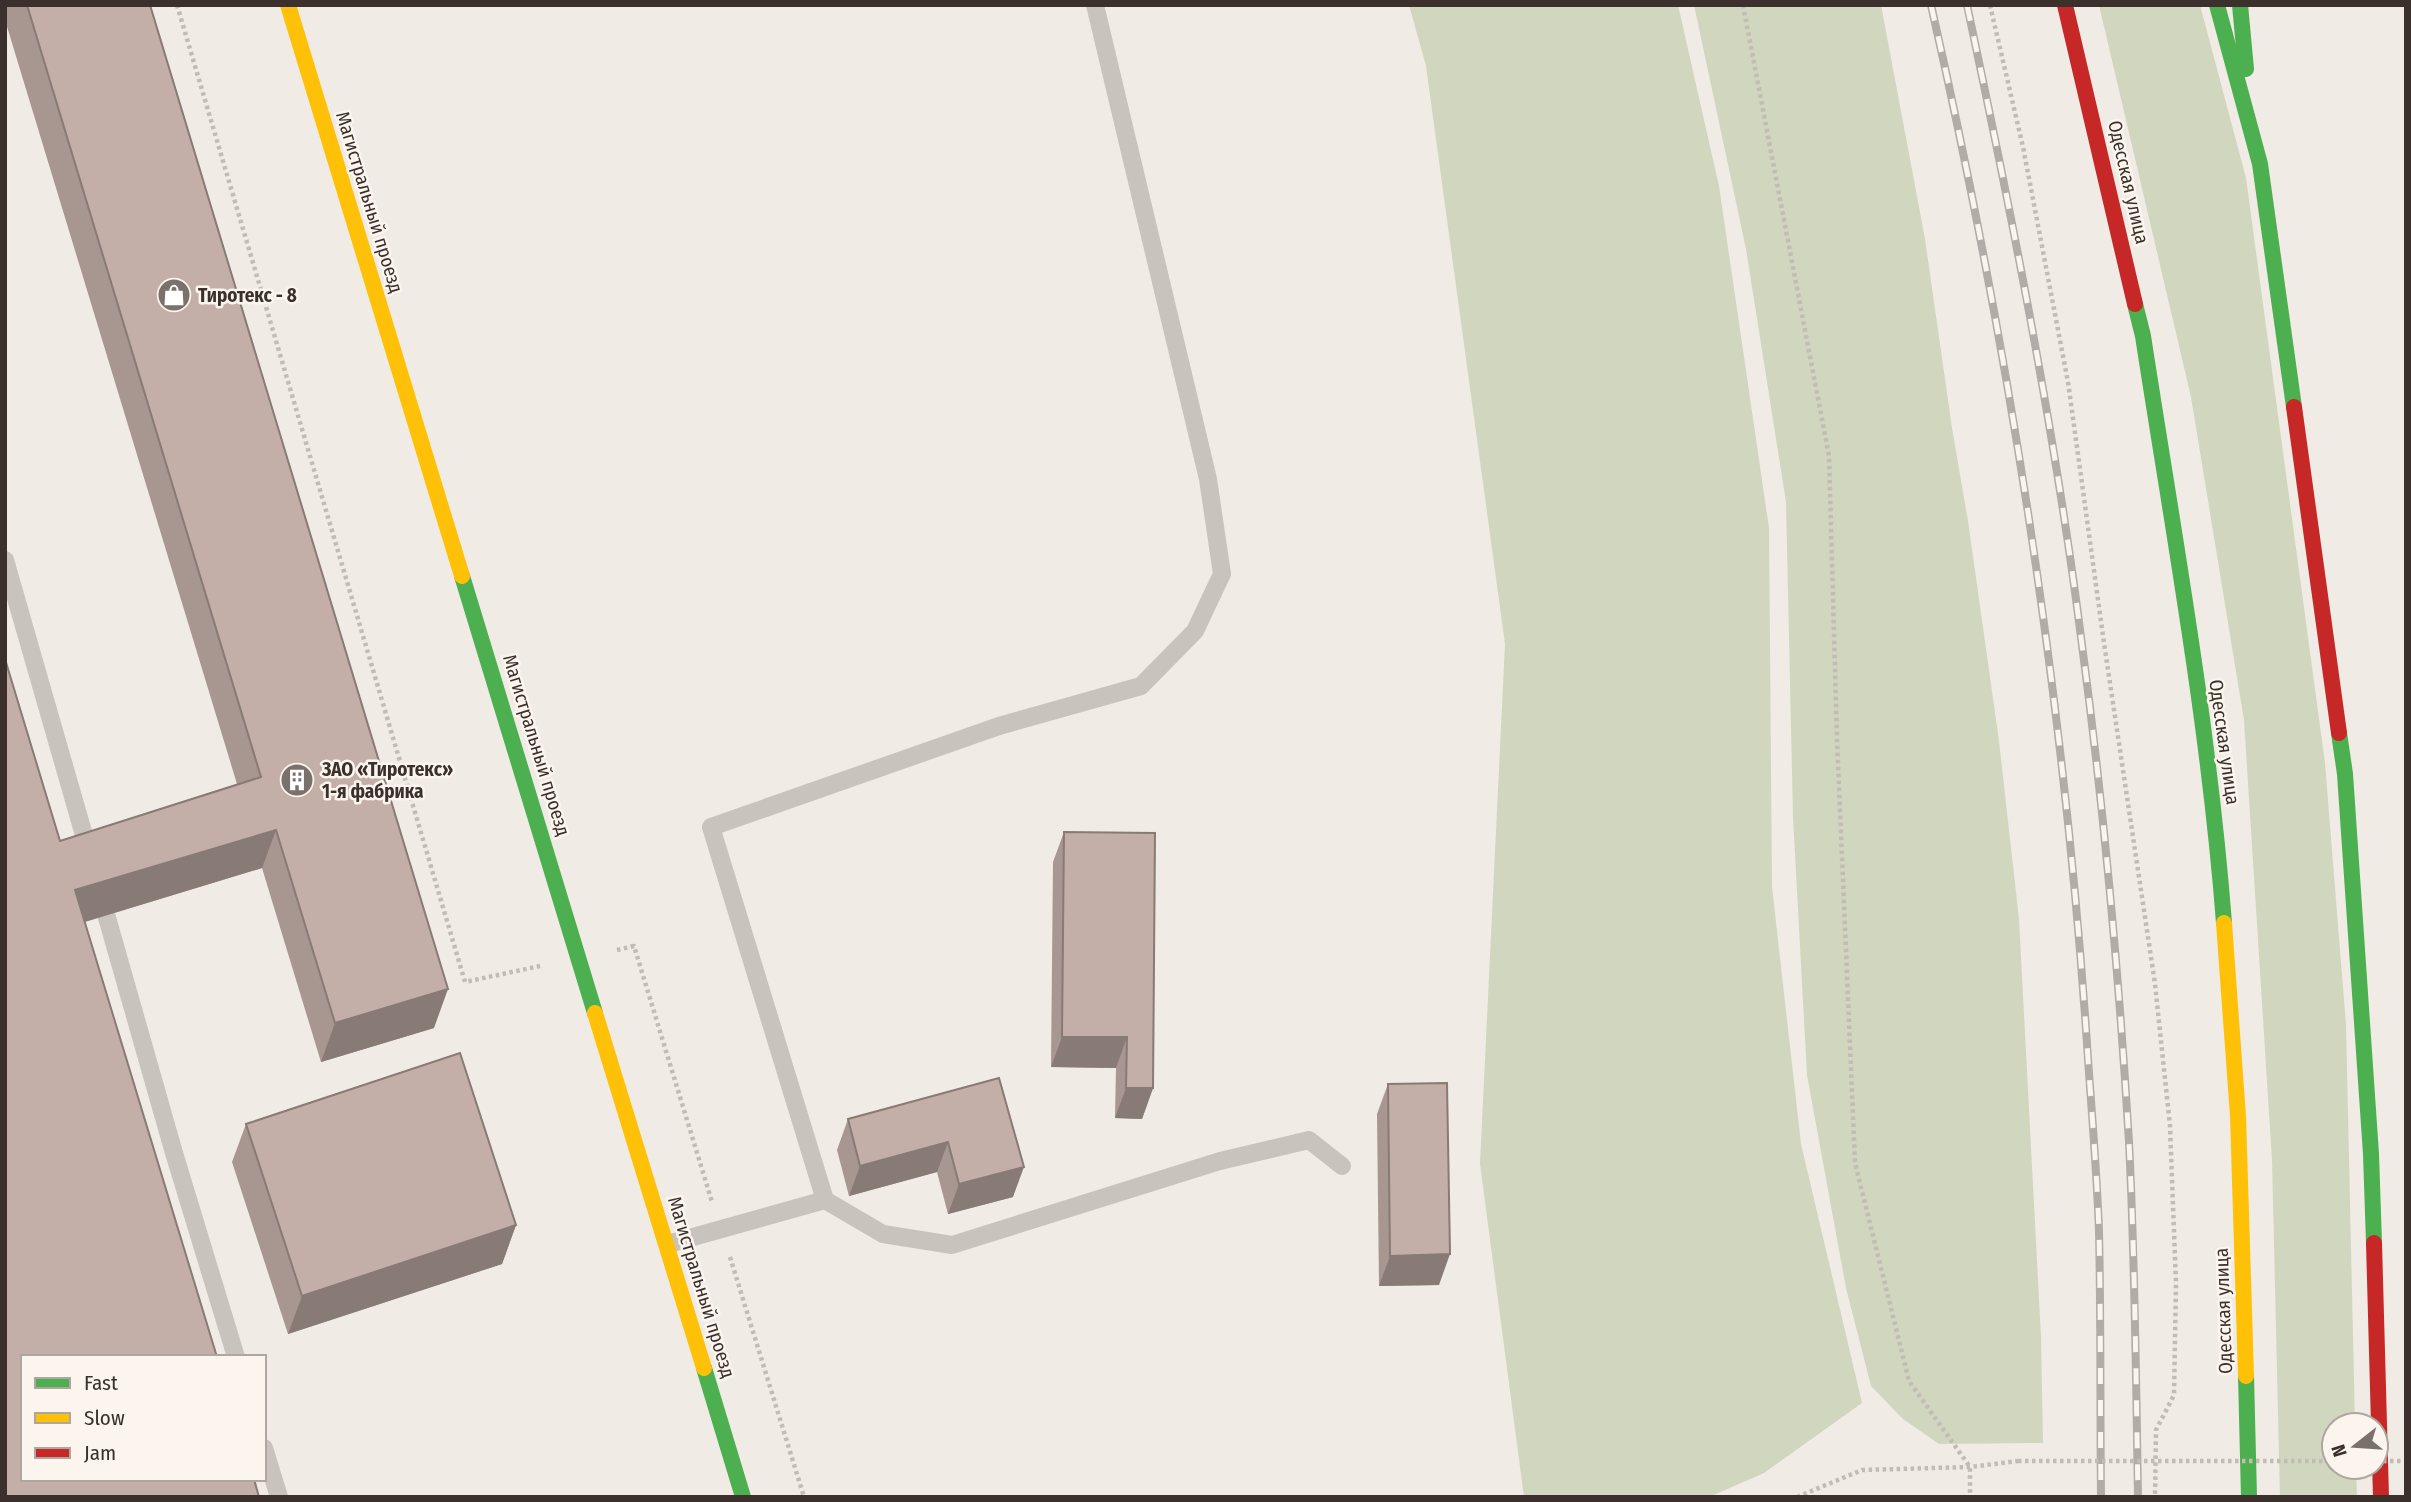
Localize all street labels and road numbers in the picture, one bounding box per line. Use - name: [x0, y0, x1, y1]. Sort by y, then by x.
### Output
- street label: Магистральный проезд: [331, 109, 408, 296]
- street label: Одесская улица: [2103, 118, 2154, 246]
- street label: Магистральный проезд: [498, 652, 575, 839]
- street label: Одесская улица: [2204, 678, 2245, 806]
- street label: Магистральный проезд: [663, 1194, 740, 1381]
- street label: Одесская улица: [2210, 1248, 2237, 1374]

